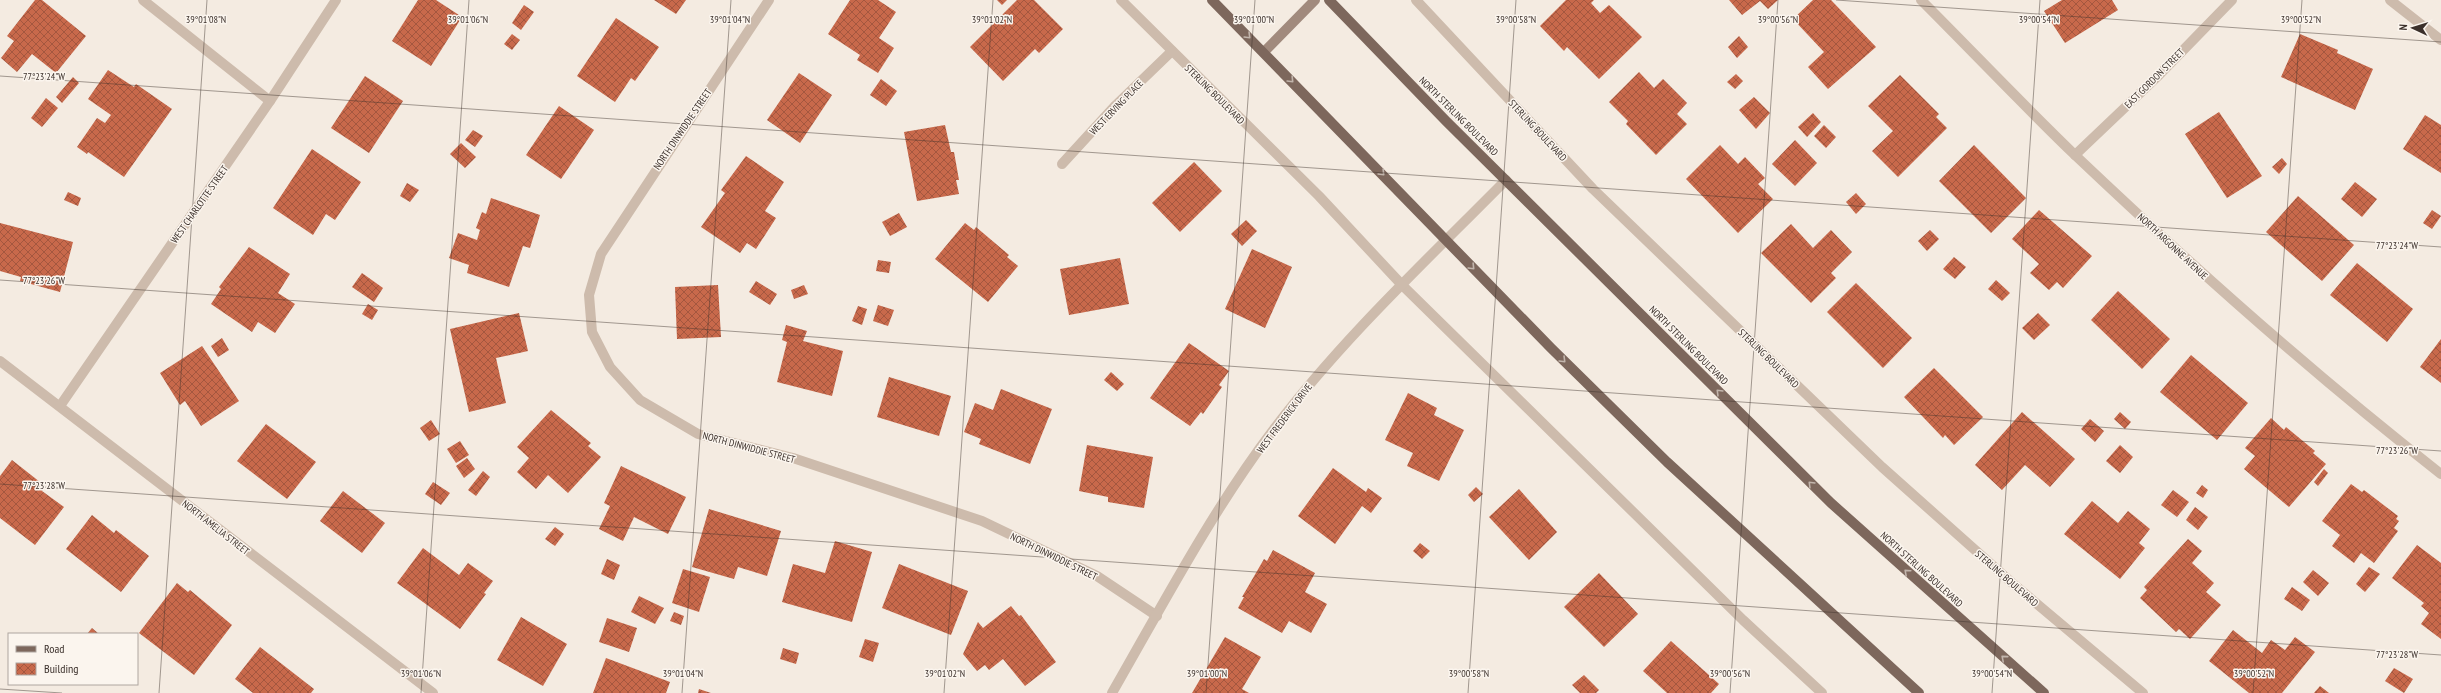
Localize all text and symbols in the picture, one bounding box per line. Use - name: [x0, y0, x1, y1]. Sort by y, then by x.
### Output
- north arrow: [2393, 8, 2433, 48]
- text: 39°01'08"N: [186, 13, 226, 26]
- text: 39°01'06"N: [448, 13, 488, 26]
- text: 39°01'04"N: [710, 13, 750, 26]
- text: 39°01'02"N: [972, 13, 1012, 26]
- text: 39°01'00"N: [1234, 13, 1274, 26]
- text: 39°00'58"N: [1496, 13, 1536, 26]
- text: 39°00'56"N: [1758, 13, 1798, 26]
- text: 39°00'54"N: [2019, 13, 2059, 26]
- text: 39°00'52"N: [2281, 13, 2321, 26]
- text: N: [2396, 24, 2410, 31]
- one-way arrow: [1243, 31, 1251, 39]
- street label: EAST GORDON STREET: [2122, 45, 2187, 111]
- street label: STERLING BOULEVARD: [1182, 62, 1247, 127]
- text: 77°23'24"W: [23, 70, 65, 83]
- street label: NORTH STERLING BOULEVARD: [1416, 74, 1501, 159]
- one-way arrow: [1286, 75, 1294, 83]
- street label: WEST ERVING PLACE: [1087, 77, 1146, 138]
- street label: NORTH DINWIDDIE STREET: [650, 86, 715, 172]
- street label: STERLING BOULEVARD: [1506, 97, 1570, 164]
- street label: WEST CHARLOTTE STREET: [168, 162, 231, 246]
- one-way arrow: [1377, 168, 1385, 176]
- street label: NORTH ARGONNE AVENUE: [2135, 210, 2211, 282]
- text: 77°23'24"W: [2376, 239, 2418, 252]
- one-way arrow: [1468, 262, 1475, 270]
- text: 77°23'26"W: [23, 274, 65, 287]
- street label: NORTH STERLING BOULEVARD: [1646, 303, 1731, 388]
- street label: STERLING BOULEVARD: [1735, 326, 1802, 391]
- one-way arrow: [1558, 355, 1566, 363]
- street label: WEST FREDERICK DRIVE: [1254, 381, 1315, 456]
- one-way arrow: [1716, 389, 1724, 397]
- street label: NORTH DINWIDDIE STREET: [701, 429, 797, 466]
- text: 77°23'26"W: [2376, 444, 2418, 457]
- text: 77°23'28"W: [23, 479, 65, 492]
- one-way arrow: [1808, 481, 1816, 489]
- street label: NORTH AMELIA STREET: [179, 497, 252, 558]
- street label: NORTH STERLING BOULEVARD: [1878, 529, 1966, 610]
- street label: NORTH DINWIDDIE STREET: [1008, 530, 1100, 583]
- street label: STERLING BOULEVARD: [1972, 547, 2041, 609]
- one-way arrow: [1904, 569, 1912, 577]
- legend: [8, 633, 138, 685]
- text: Road: [44, 641, 64, 656]
- text: 77°23'28"W: [2376, 648, 2418, 661]
- one-way arrow: [2001, 655, 2009, 663]
- text: Building: [44, 661, 79, 676]
- text: 39°01'06"N: [401, 667, 441, 680]
- text: 39°01'04"N: [663, 667, 703, 680]
- text: 39°01'02"N: [925, 667, 965, 680]
- text: 39°01'00"N: [1187, 667, 1227, 680]
- text: 39°00'58"N: [1449, 667, 1489, 680]
- text: 39°00'56"N: [1710, 667, 1750, 680]
- text: 39°00'54"N: [1972, 667, 2012, 680]
- text: 39°00'52"N: [2234, 667, 2274, 680]

